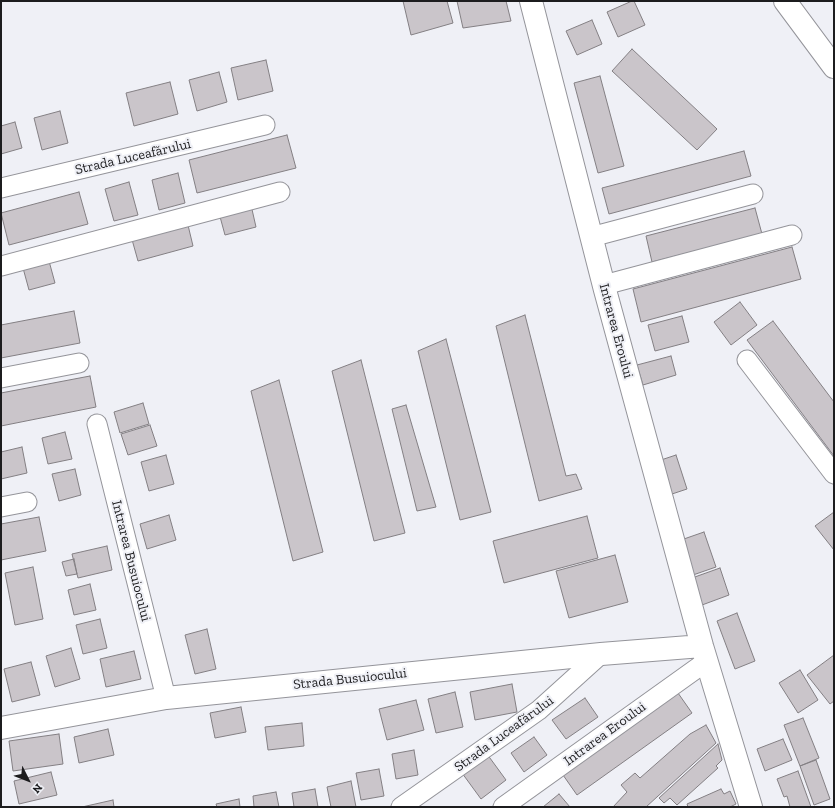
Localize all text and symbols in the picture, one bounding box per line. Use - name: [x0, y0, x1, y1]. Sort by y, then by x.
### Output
- street label: Strada Luceafărului: [73, 135, 193, 179]
- street label: Intrarea Eroului: [595, 282, 637, 380]
- street label: Intrarea Busuiocului: [108, 499, 154, 623]
- street label: Strada Busuiocului: [292, 665, 408, 693]
- street label: Strada Luceafărului: [451, 692, 557, 776]
- street label: Intrarea Eroului: [561, 699, 649, 769]
- north arrow: [8, 760, 48, 800]
- text: N: [30, 781, 45, 796]

